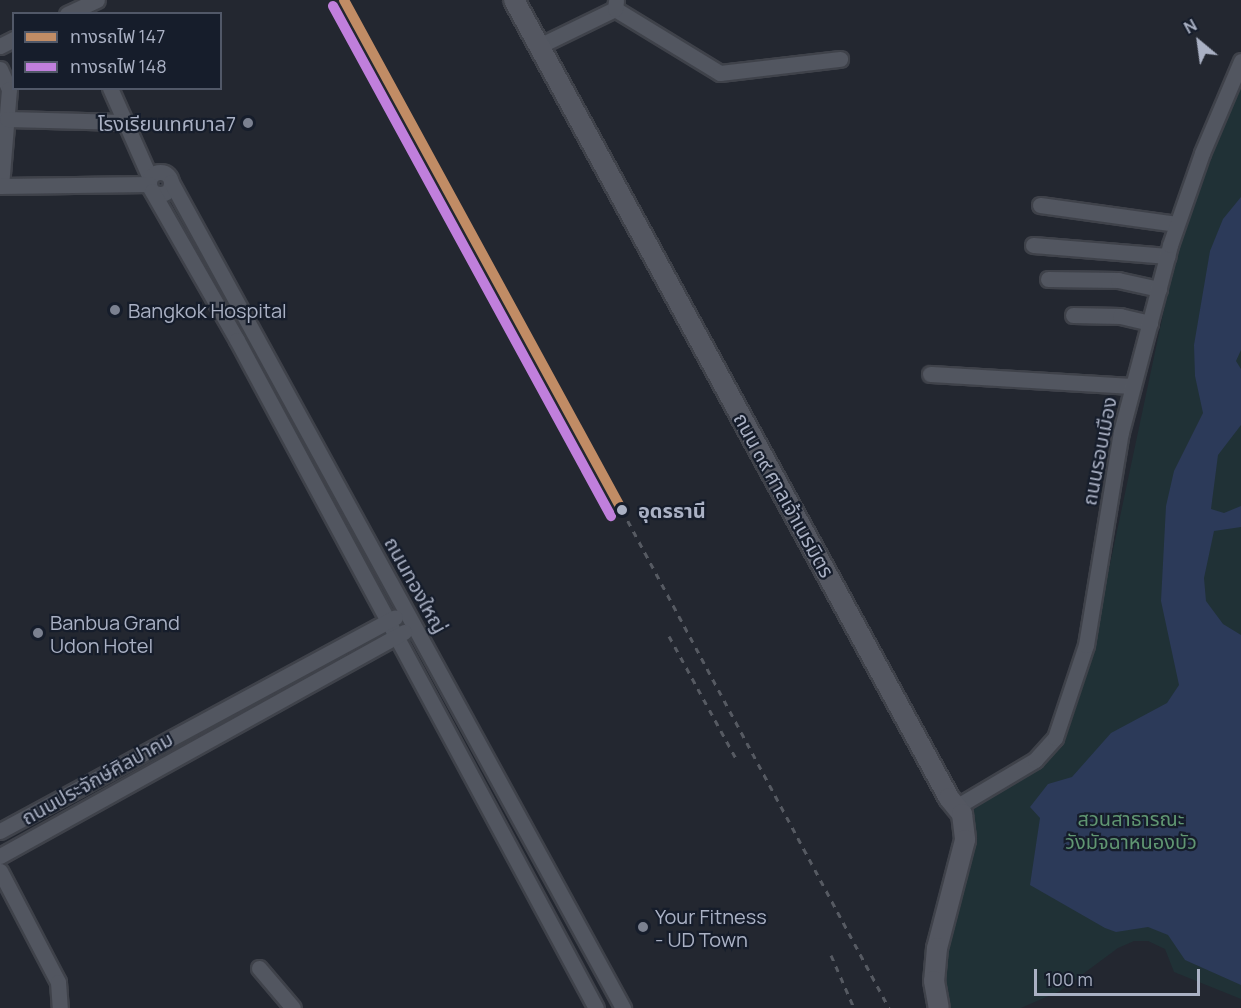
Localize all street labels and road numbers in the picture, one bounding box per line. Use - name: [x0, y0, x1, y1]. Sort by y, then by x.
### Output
- street label: ถนนรอบเมือง: [1077, 395, 1121, 507]
- street label: ถนน ๓๙ ศาลเจ้าเนรมิตร: [729, 408, 839, 582]
- street label: ถนนทองใหญ่: [380, 533, 452, 637]
- street label: ถนนประจักษ์ศิลปาคม: [17, 726, 177, 830]

